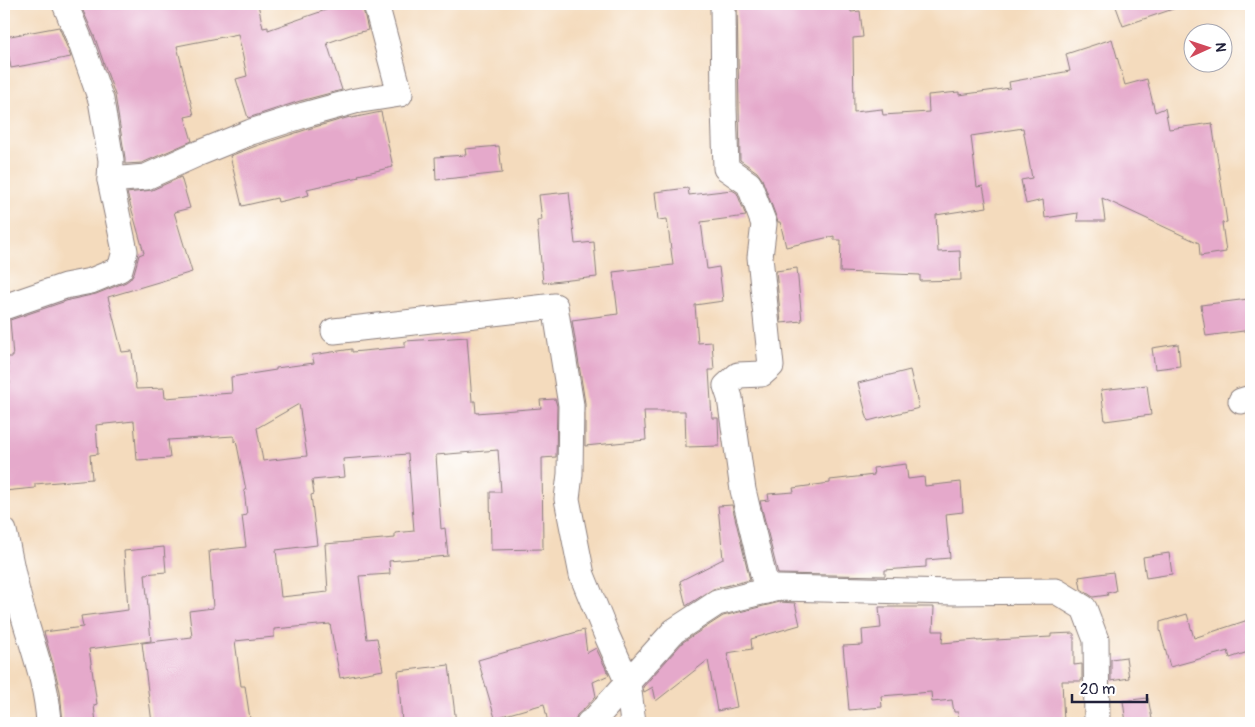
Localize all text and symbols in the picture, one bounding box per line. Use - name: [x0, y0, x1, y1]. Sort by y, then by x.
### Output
- north arrow: [1182, 22, 1232, 72]
- text: N: [1212, 42, 1229, 53]
- scale bar: [1072, 672, 1148, 704]
- text: 20 m: [1080, 680, 1115, 699]

